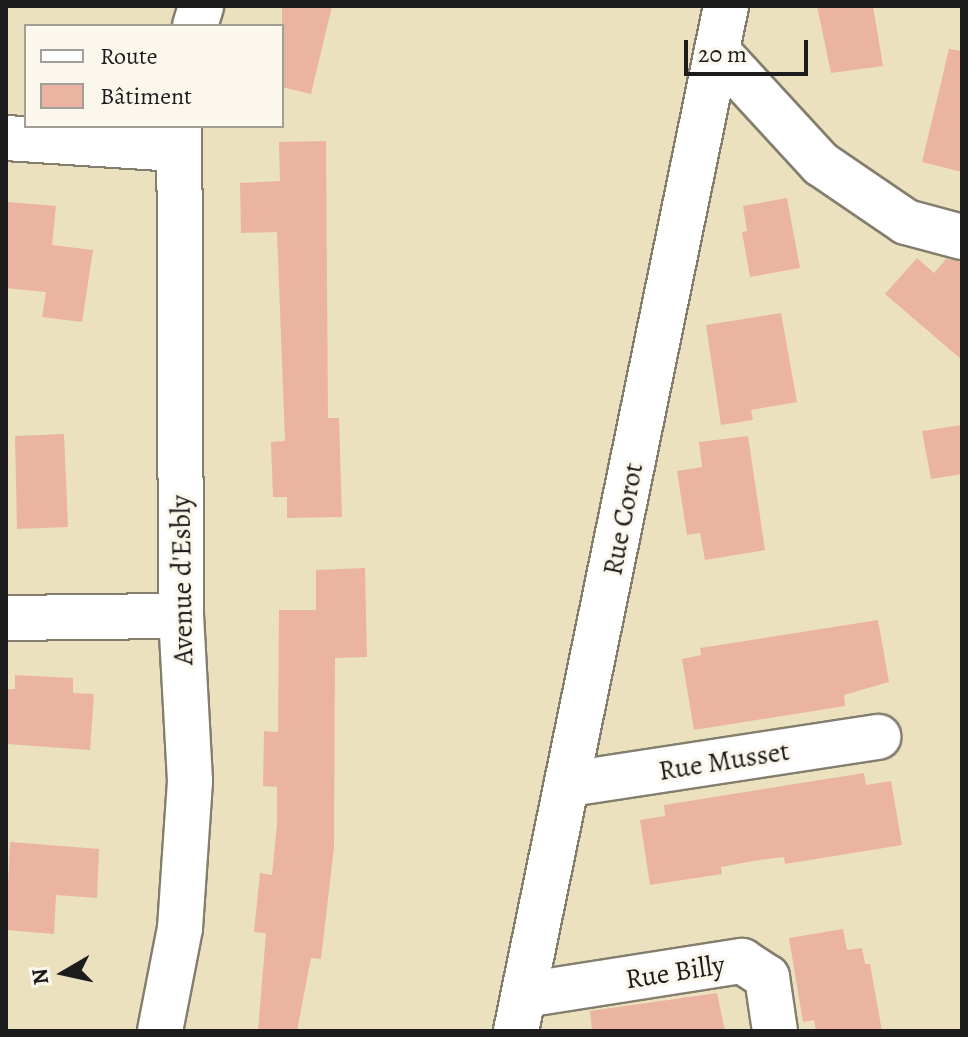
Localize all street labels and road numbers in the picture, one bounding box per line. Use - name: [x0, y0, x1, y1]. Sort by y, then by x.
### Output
- street label: Rue Corot: [596, 460, 650, 578]
- street label: Avenue d'Esbly: [164, 495, 200, 665]
- street label: Rue Musset: [656, 734, 792, 788]
- street label: Rue Billy: [623, 948, 727, 996]

